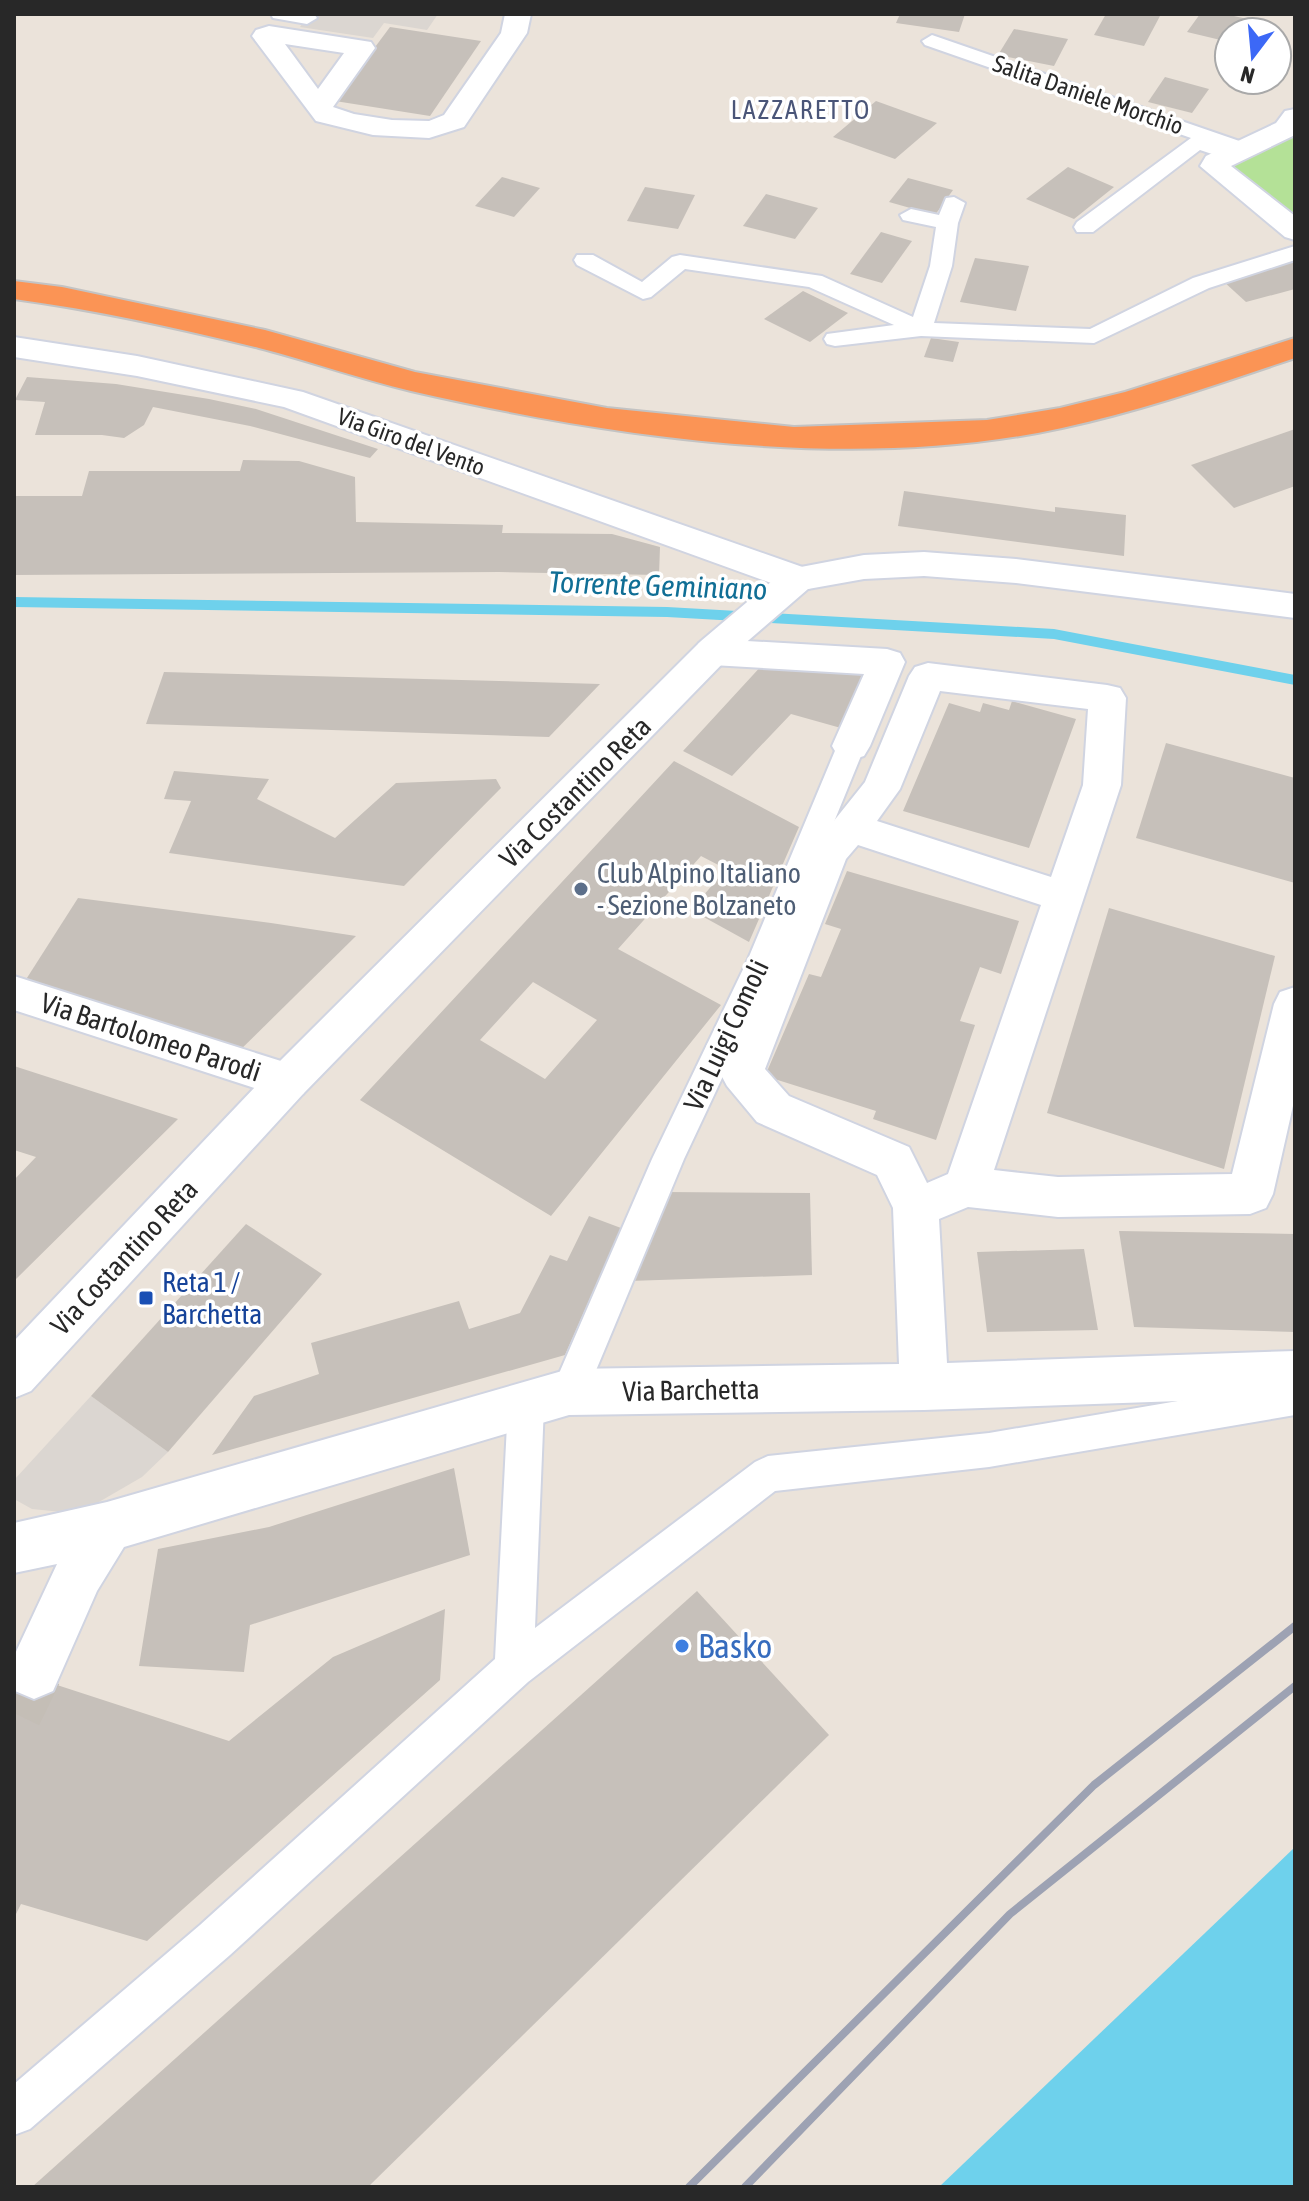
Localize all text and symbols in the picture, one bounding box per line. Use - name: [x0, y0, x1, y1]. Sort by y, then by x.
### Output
- north arrow: [1213, 16, 1293, 96]
- street label: Salita Daniele Morchio: [990, 49, 1187, 140]
- text: N: [1238, 61, 1257, 90]
- district label: LAZZARETTO: [731, 95, 871, 125]
- street label: Via Giro del Vento: [334, 402, 489, 481]
- water label: Torrente Geminiano: [548, 564, 768, 606]
- street label: Via Costantino Reta: [493, 710, 657, 874]
- place label: Club Alpino Italiano - Sezione Bolzaneto: [597, 857, 801, 921]
- marker: Club Alpino Italiano - Sezione Bolzaneto: [572, 880, 590, 898]
- street label: Via Luigi Comoli: [677, 954, 775, 1116]
- street label: Via Bartolomeo Parodi: [37, 986, 265, 1088]
- street label: Via Costantino Reta: [44, 1173, 204, 1341]
- place label: Reta 1 / Barchetta: [162, 1266, 262, 1330]
- marker: Reta 1 / Barchetta: [137, 1289, 155, 1307]
- street label: Via Barchetta: [622, 1373, 760, 1407]
- place label: Basko: [698, 1626, 772, 1665]
- marker: Basko: [673, 1637, 691, 1655]

